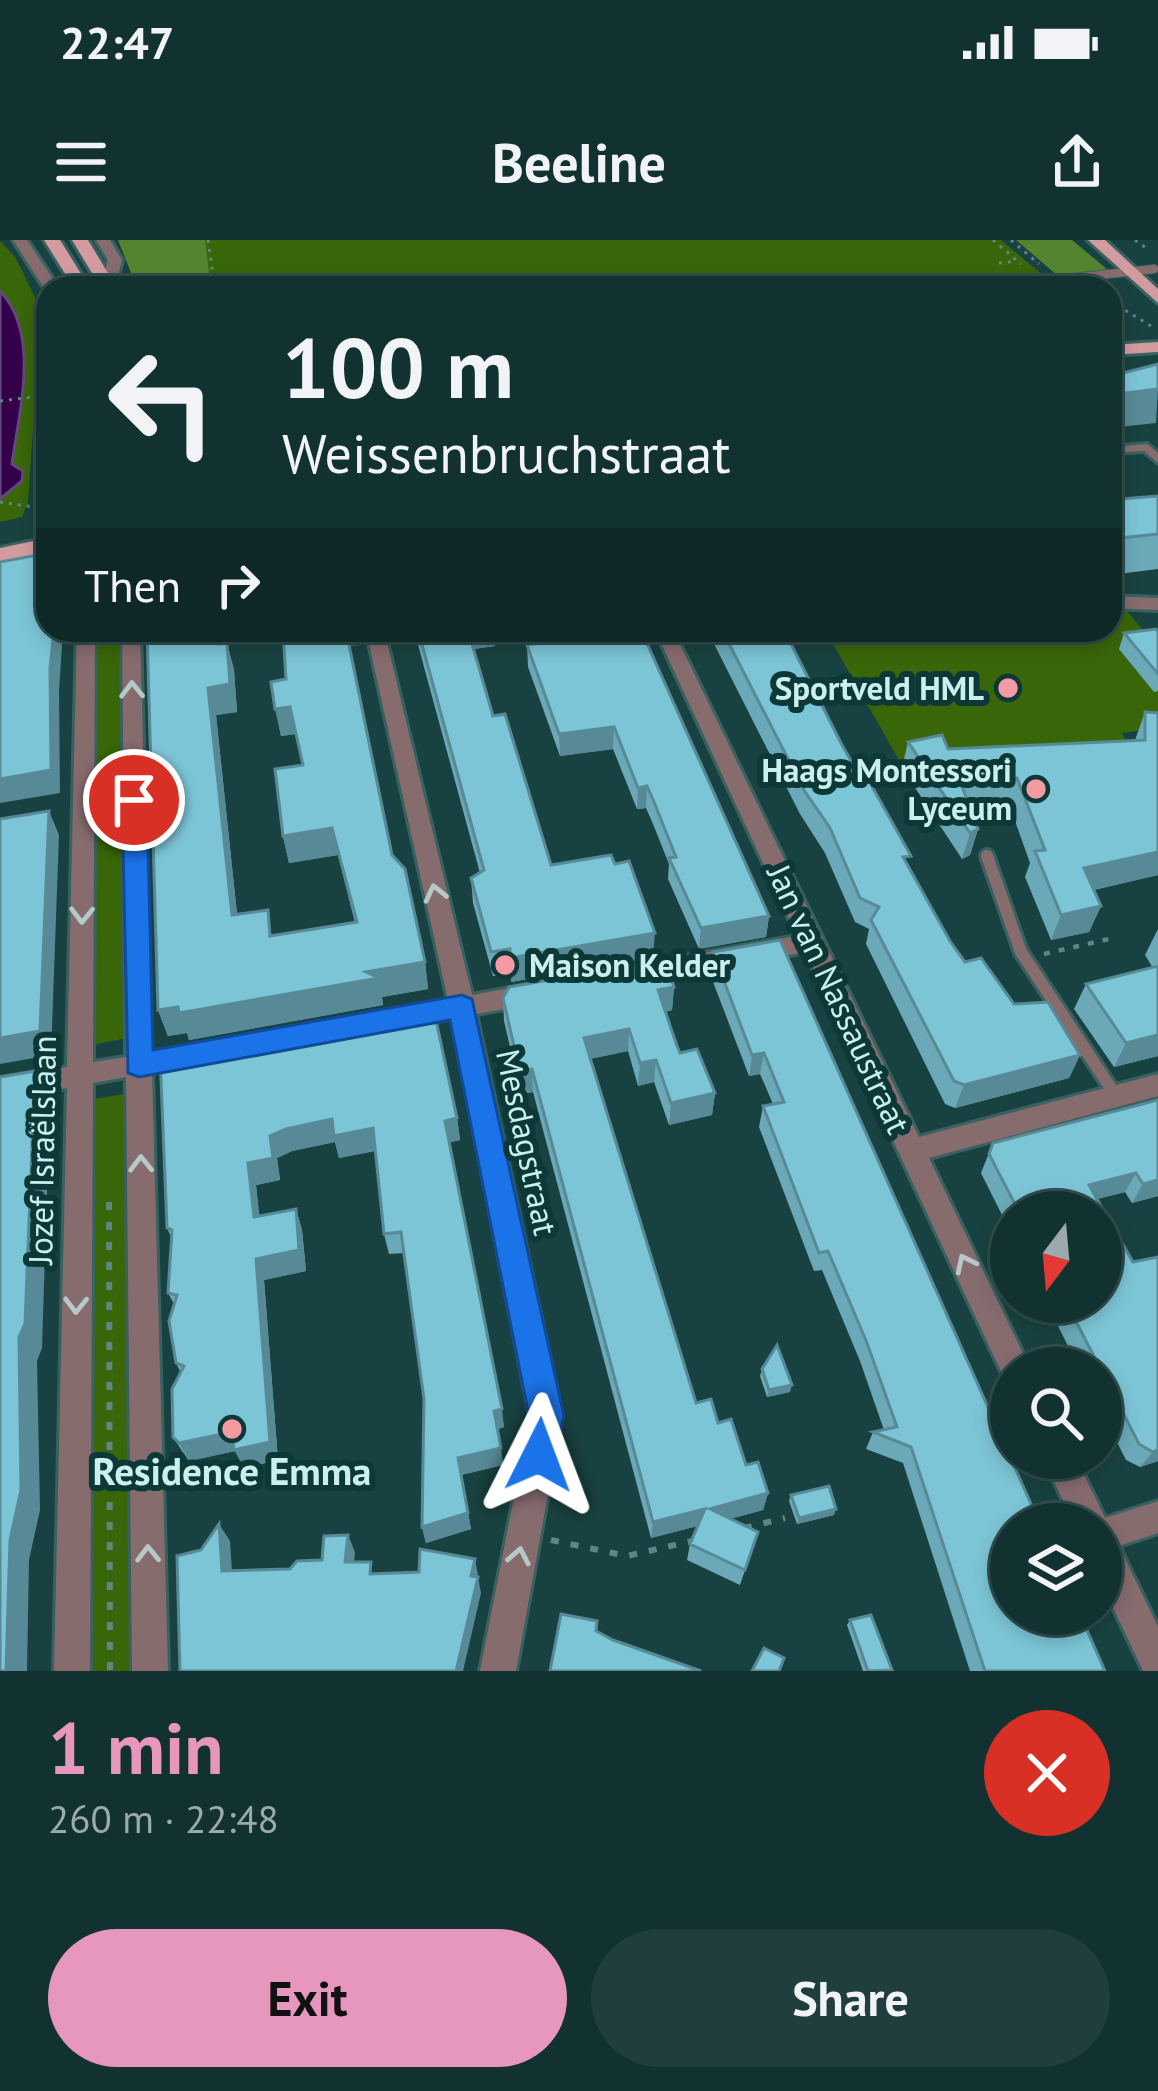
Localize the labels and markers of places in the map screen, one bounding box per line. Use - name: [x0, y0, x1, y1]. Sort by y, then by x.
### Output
- place label: Sportveld HML: [775, 666, 984, 709]
- marker: Sportveld HML: [995, 675, 1021, 701]
- place label: Haags Montessori Lyceum: [762, 748, 1012, 829]
- pin: [83, 749, 185, 851]
- marker: Haags Montessori Lyceum: [1023, 776, 1049, 802]
- place label: Maison Kelder: [529, 943, 731, 986]
- marker: Maison Kelder: [492, 952, 518, 978]
- marker: Residence Emma: [219, 1416, 245, 1442]
- place label: Residence Emma: [93, 1445, 371, 1496]

